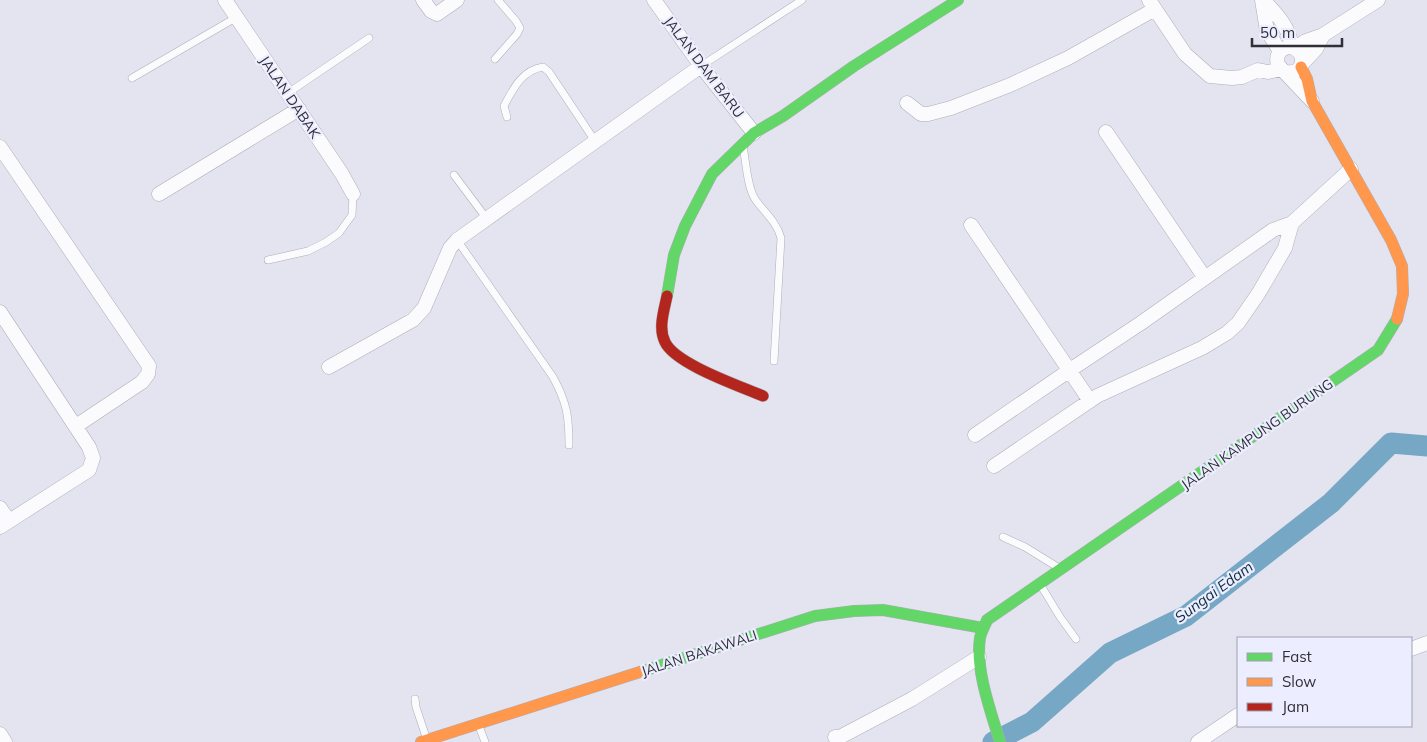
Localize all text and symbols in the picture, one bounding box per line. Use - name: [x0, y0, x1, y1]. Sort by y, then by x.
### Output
- street label: JALAN DAM BARU: [660, 13, 748, 121]
- scale bar: [1252, 15, 1342, 47]
- text: 50 m: [1260, 23, 1295, 42]
- street label: JALAN DABAK: [256, 52, 325, 143]
- street label: JALAN KAMPUNG BURUNG: [1178, 375, 1336, 493]
- water label: Sungai Edam: [1171, 557, 1257, 626]
- street label: JALAN BAKAWALI: [639, 626, 759, 680]
- legend: [1237, 637, 1412, 727]
- text: Fast: [1282, 647, 1312, 666]
- text: Slow: [1282, 672, 1316, 691]
- text: Jam: [1282, 697, 1309, 716]

